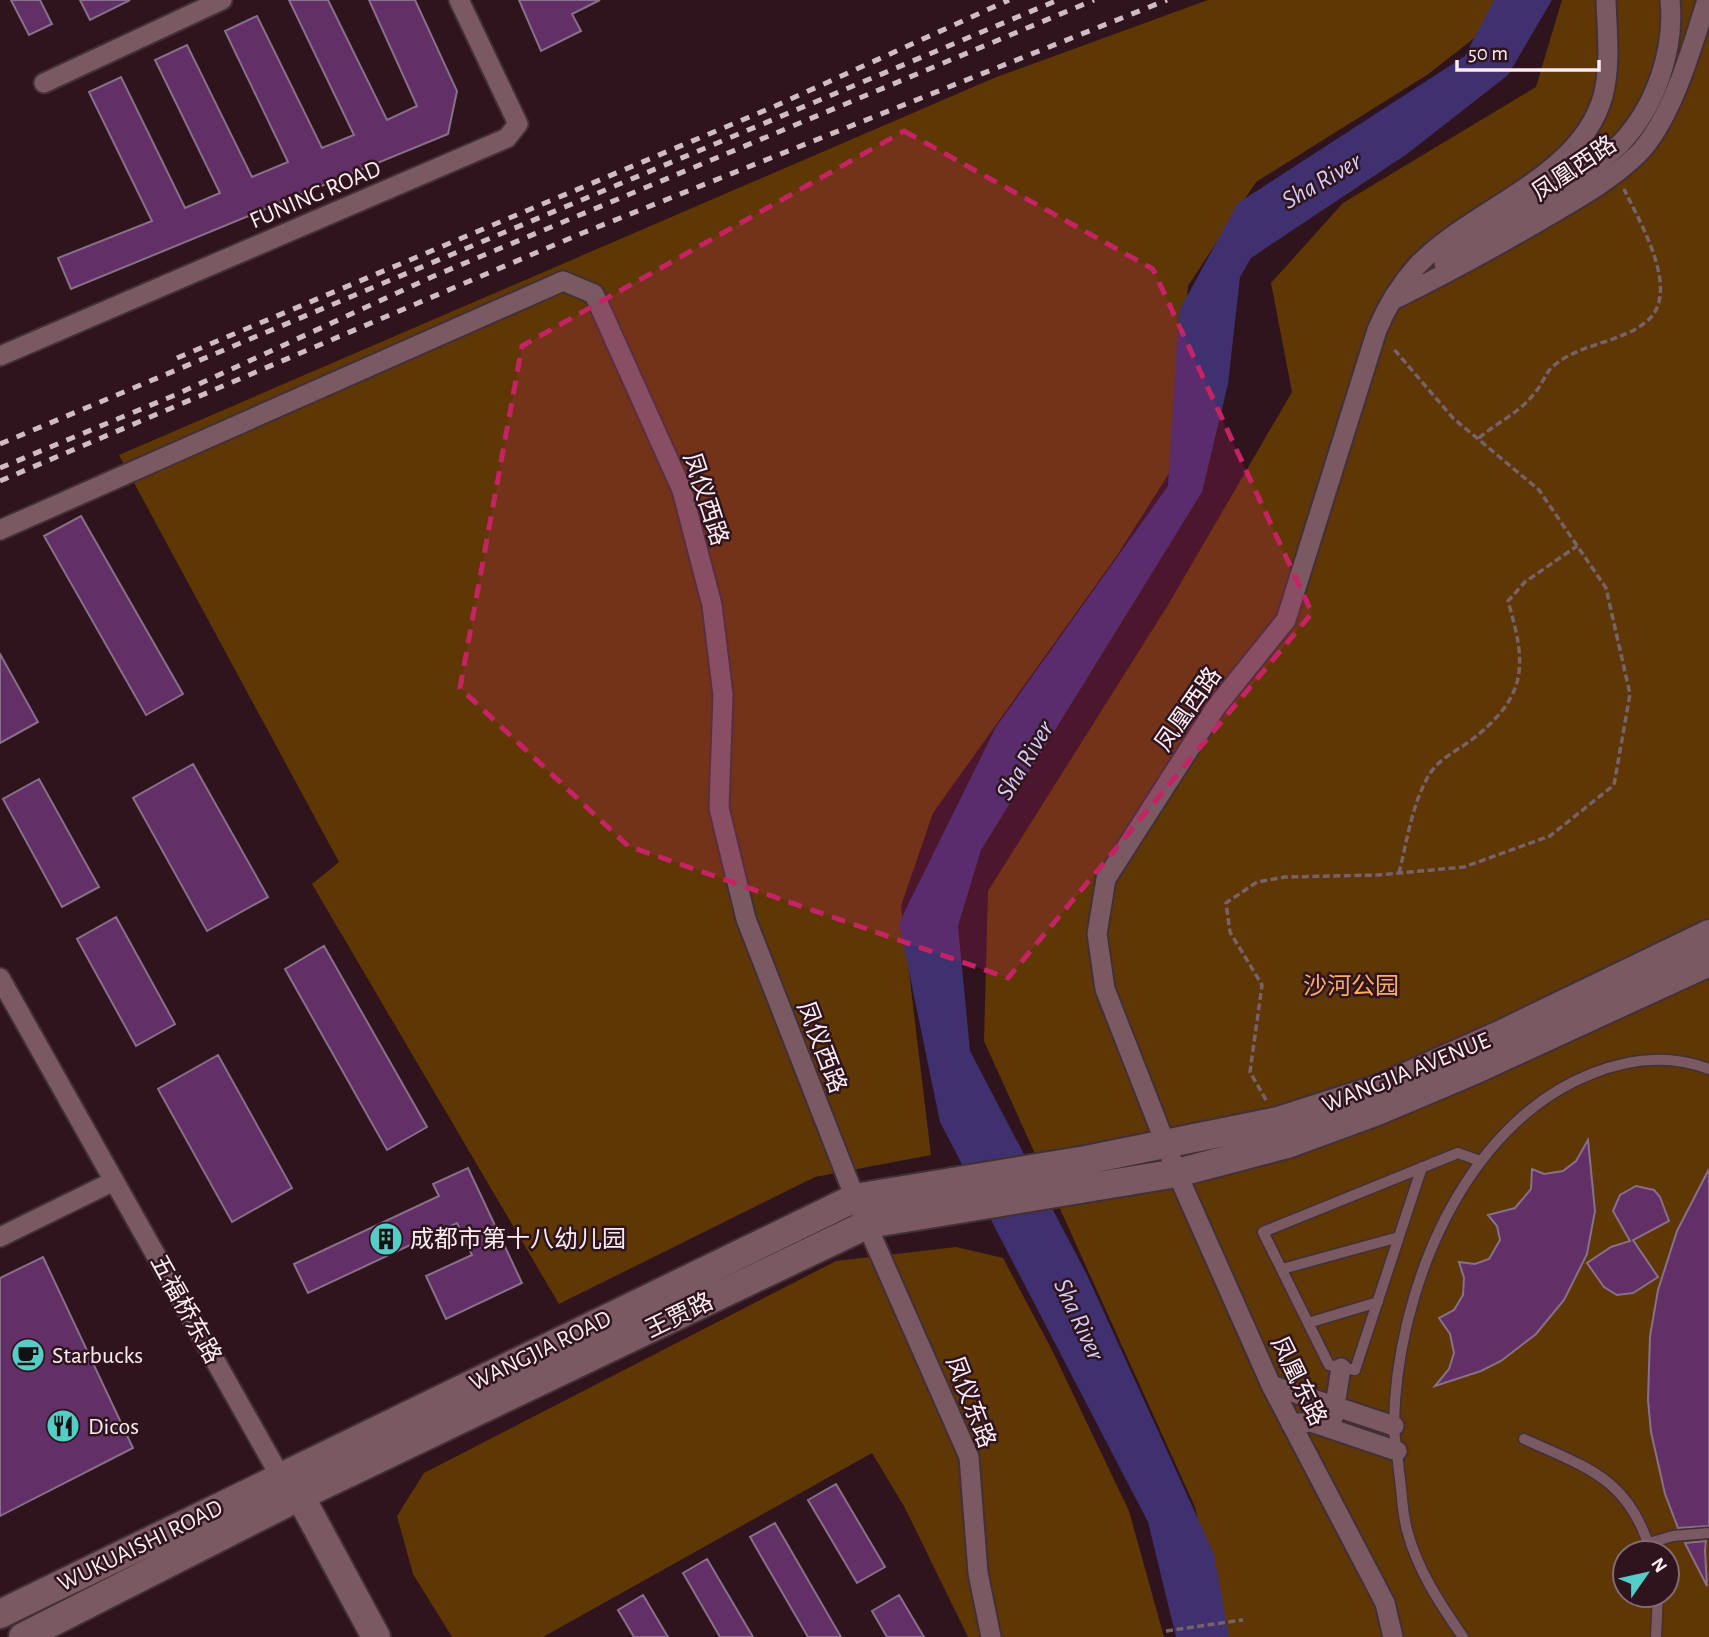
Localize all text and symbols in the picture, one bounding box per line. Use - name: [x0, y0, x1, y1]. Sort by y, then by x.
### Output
- scale bar: [1457, 28, 1599, 72]
- text: 50 m: [1468, 43, 1508, 64]
- street label: 凤凰西路: [1527, 130, 1621, 206]
- water label: Sha River: [1277, 147, 1367, 214]
- street label: FUNING ROAD: [246, 157, 385, 233]
- street label: 凤仪西路: [679, 449, 733, 549]
- street label: 凤凰西路: [1150, 662, 1226, 756]
- water label: Sha River: [991, 715, 1059, 804]
- park label: 沙河公园: [1303, 974, 1399, 999]
- street label: 凤仪西路: [793, 998, 851, 1096]
- street label: WANGJIA AVENUE: [1319, 1028, 1494, 1117]
- building icon: 成都市第十八幼儿园: [367, 1220, 405, 1258]
- place label: 成都市第十八幼儿园: [410, 1226, 626, 1252]
- street label: 五福桥东路: [146, 1250, 226, 1368]
- water label: Sha River: [1049, 1275, 1110, 1366]
- street label: 王贾路: [641, 1288, 717, 1342]
- street label: WANGJIA ROAD: [466, 1306, 615, 1395]
- street label: 凤凰东路: [1266, 1332, 1332, 1430]
- cafe icon: Starbucks: [9, 1336, 47, 1374]
- place label: Starbucks: [52, 1344, 143, 1368]
- street label: 凤仪东路: [942, 1353, 1000, 1451]
- restaurant icon: Dicos: [44, 1407, 82, 1445]
- place label: Dicos: [88, 1415, 139, 1439]
- street label: WUKUAISHI ROAD: [54, 1496, 227, 1596]
- north arrow: [1611, 1539, 1681, 1609]
- text: N: [1647, 1555, 1670, 1576]

